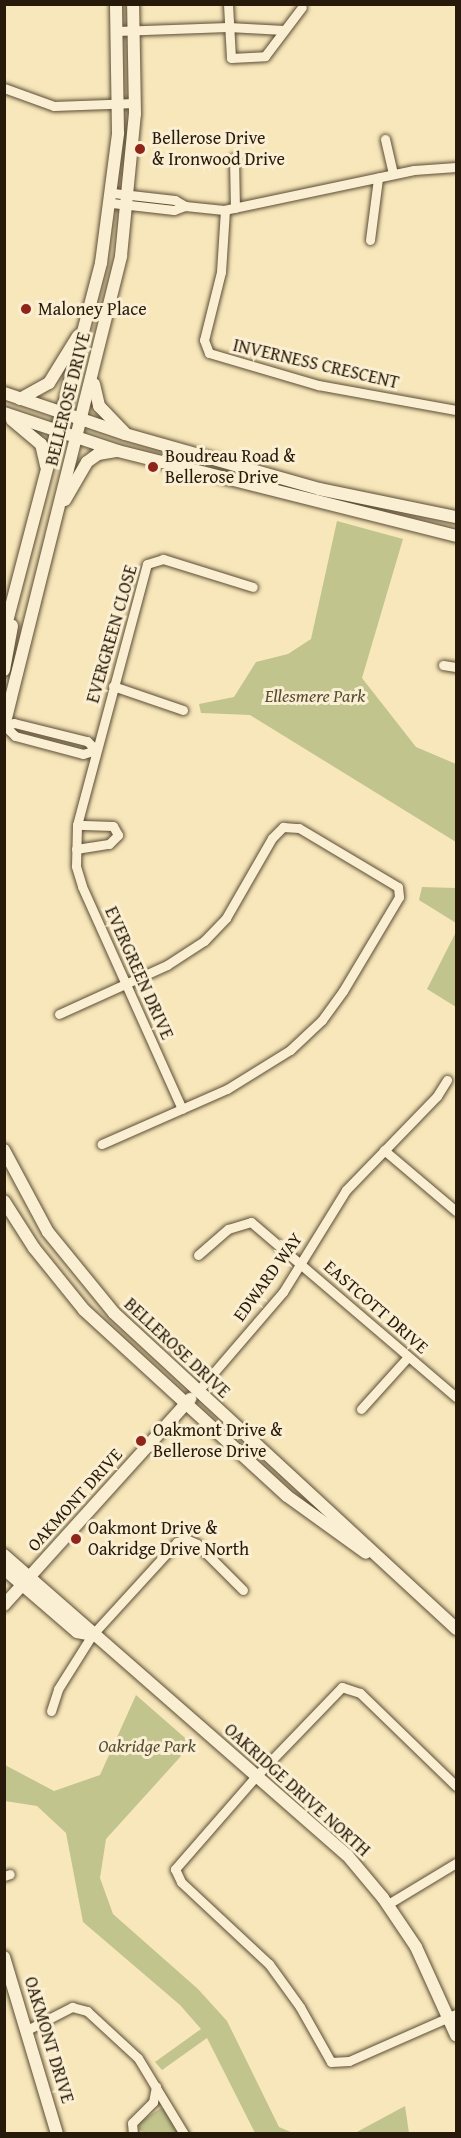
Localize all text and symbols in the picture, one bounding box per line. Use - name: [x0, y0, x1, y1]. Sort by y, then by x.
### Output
- place label: Bellerose Drive & Ironwood Drive: [152, 128, 285, 170]
- marker: Bellerose Drive & Ironwood Drive: [133, 142, 147, 156]
- place label: Maloney Place: [38, 298, 147, 320]
- marker: Maloney Place: [19, 302, 33, 316]
- street label: BELLEROSE DRIVE: [41, 330, 95, 468]
- street label: INVERNESS CRESCENT: [231, 334, 401, 394]
- place label: Boudreau Road & Bellerose Drive: [165, 446, 295, 488]
- marker: Boudreau Road & Bellerose Drive: [146, 460, 160, 474]
- street label: EVERGREEN CLOSE: [82, 562, 142, 706]
- park label: Ellesmere Park: [265, 685, 365, 707]
- street label: EVERGREEN DRIVE: [100, 903, 178, 1043]
- street label: EDWARD WAY: [229, 1229, 307, 1325]
- street label: EASTCOTT DRIVE: [319, 1256, 433, 1358]
- street label: BELLEROSE DRIVE: [120, 1293, 234, 1403]
- place label: Oakmont Drive & Bellerose Drive: [153, 1420, 282, 1462]
- marker: Oakmont Drive & Bellerose Drive: [134, 1434, 148, 1448]
- street label: OAKMONT DRIVE: [23, 1444, 127, 1556]
- place label: Oakmont Drive & Oakridge Drive North: [88, 1518, 249, 1561]
- marker: Oakmont Drive & Oakridge Drive North: [69, 1532, 83, 1546]
- street label: OAKRIDGE DRIVE NORTH: [220, 1719, 374, 1861]
- park label: Oakridge Park: [98, 1735, 196, 1757]
- street label: OAKMONT DRIVE: [19, 1974, 79, 2106]

